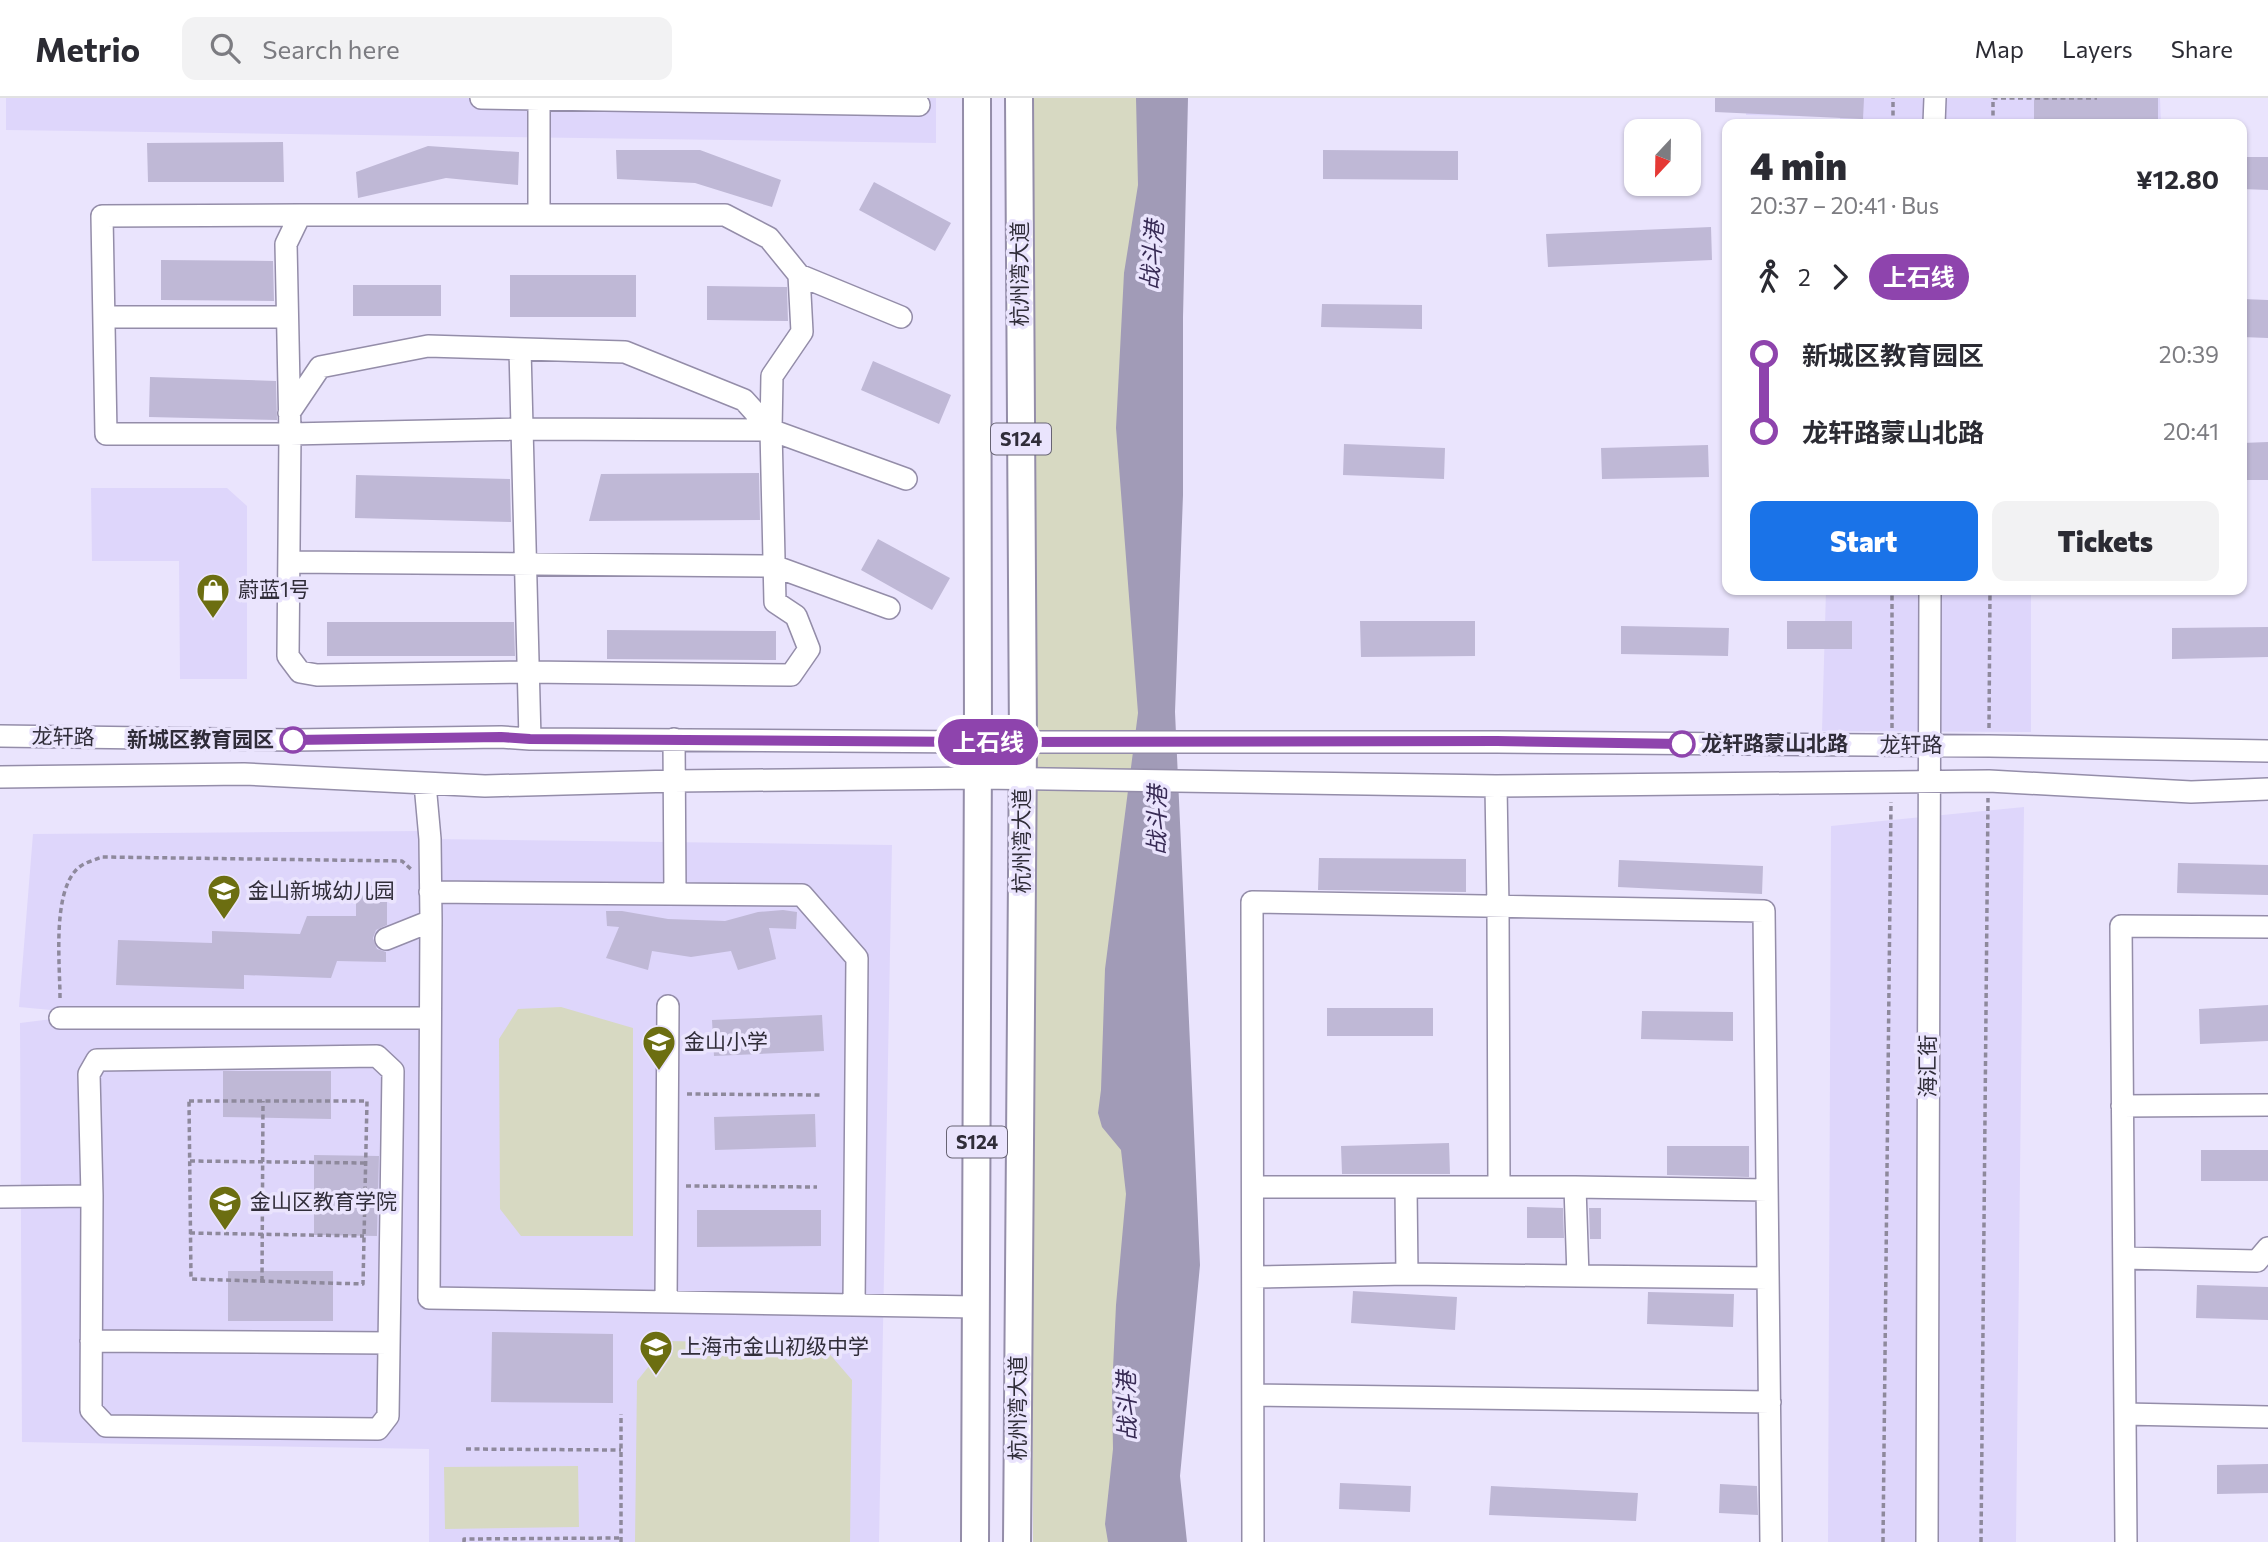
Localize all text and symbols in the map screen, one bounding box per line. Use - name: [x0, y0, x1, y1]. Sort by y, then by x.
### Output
- search box: [182, 17, 672, 80]
- text: Metrio: [35, 28, 140, 69]
- icon: search: [206, 29, 244, 67]
- text: Search here: [262, 33, 400, 64]
- text: Map: [1975, 34, 2024, 63]
- text: Layers: [2062, 34, 2133, 63]
- text: Share: [2171, 34, 2233, 63]
- north arrow: [1624, 119, 1701, 196]
- map controls: [1624, 119, 1701, 196]
- text: 4 min: [1750, 141, 1847, 188]
- text: ¥12.80: [2136, 163, 2219, 194]
- text: 20:37 – 20:41 · Bus: [1750, 191, 1939, 219]
- water label: 战斗港: [1134, 216, 1168, 291]
- street label: 杭州湾大道: [1006, 222, 1031, 327]
- icon: walk: [1750, 258, 1788, 296]
- icon: forward: [1821, 258, 1859, 296]
- text: 上石线: [1883, 262, 1955, 291]
- text: 2: [1798, 263, 1811, 291]
- text: 新城区教育园区: [1802, 339, 1984, 370]
- text: 20:39: [2159, 340, 2219, 368]
- text: 龙轩路蒙山北路: [1802, 416, 1984, 447]
- text: 20:41: [2163, 417, 2219, 445]
- road number: S124: [991, 424, 1051, 454]
- button: Start: [1750, 501, 1978, 581]
- button: Tickets: [1992, 501, 2219, 581]
- shop icon: 蔚蓝1号: [194, 571, 232, 620]
- place label: 蔚蓝1号: [238, 576, 310, 601]
- line badge: 上石线: [948, 719, 1028, 765]
- street label: 龙轩路: [31, 722, 95, 749]
- place label: 新城区教育园区: [127, 726, 274, 751]
- marker: 新城区教育园区: [280, 727, 306, 753]
- text: 上石线: [952, 727, 1024, 756]
- place label: 龙轩路蒙山北路: [1701, 730, 1848, 755]
- marker: 龙轩路蒙山北路: [1669, 731, 1695, 757]
- street label: 龙轩路: [1880, 731, 1943, 756]
- water label: 战斗港: [1141, 782, 1171, 855]
- street label: 杭州湾大道: [1008, 789, 1033, 894]
- school or university icon: 金山新城幼儿园: [205, 872, 243, 921]
- place label: 金山新城幼儿园: [248, 877, 395, 902]
- school or university icon: 金山小学: [640, 1023, 678, 1072]
- place label: 金山小学: [684, 1028, 768, 1053]
- street label: 海汇街: [1914, 1035, 1939, 1098]
- road number: S124: [947, 1126, 1007, 1158]
- school or university icon: 金山区教育学院: [206, 1183, 244, 1232]
- place label: 金山区教育学院: [250, 1188, 397, 1213]
- school or university icon: 上海市金山初级中学: [637, 1328, 675, 1377]
- place label: 上海市金山初级中学: [680, 1333, 869, 1358]
- street label: 杭州湾大道: [1004, 1356, 1029, 1461]
- water label: 战斗港: [1111, 1368, 1141, 1441]

